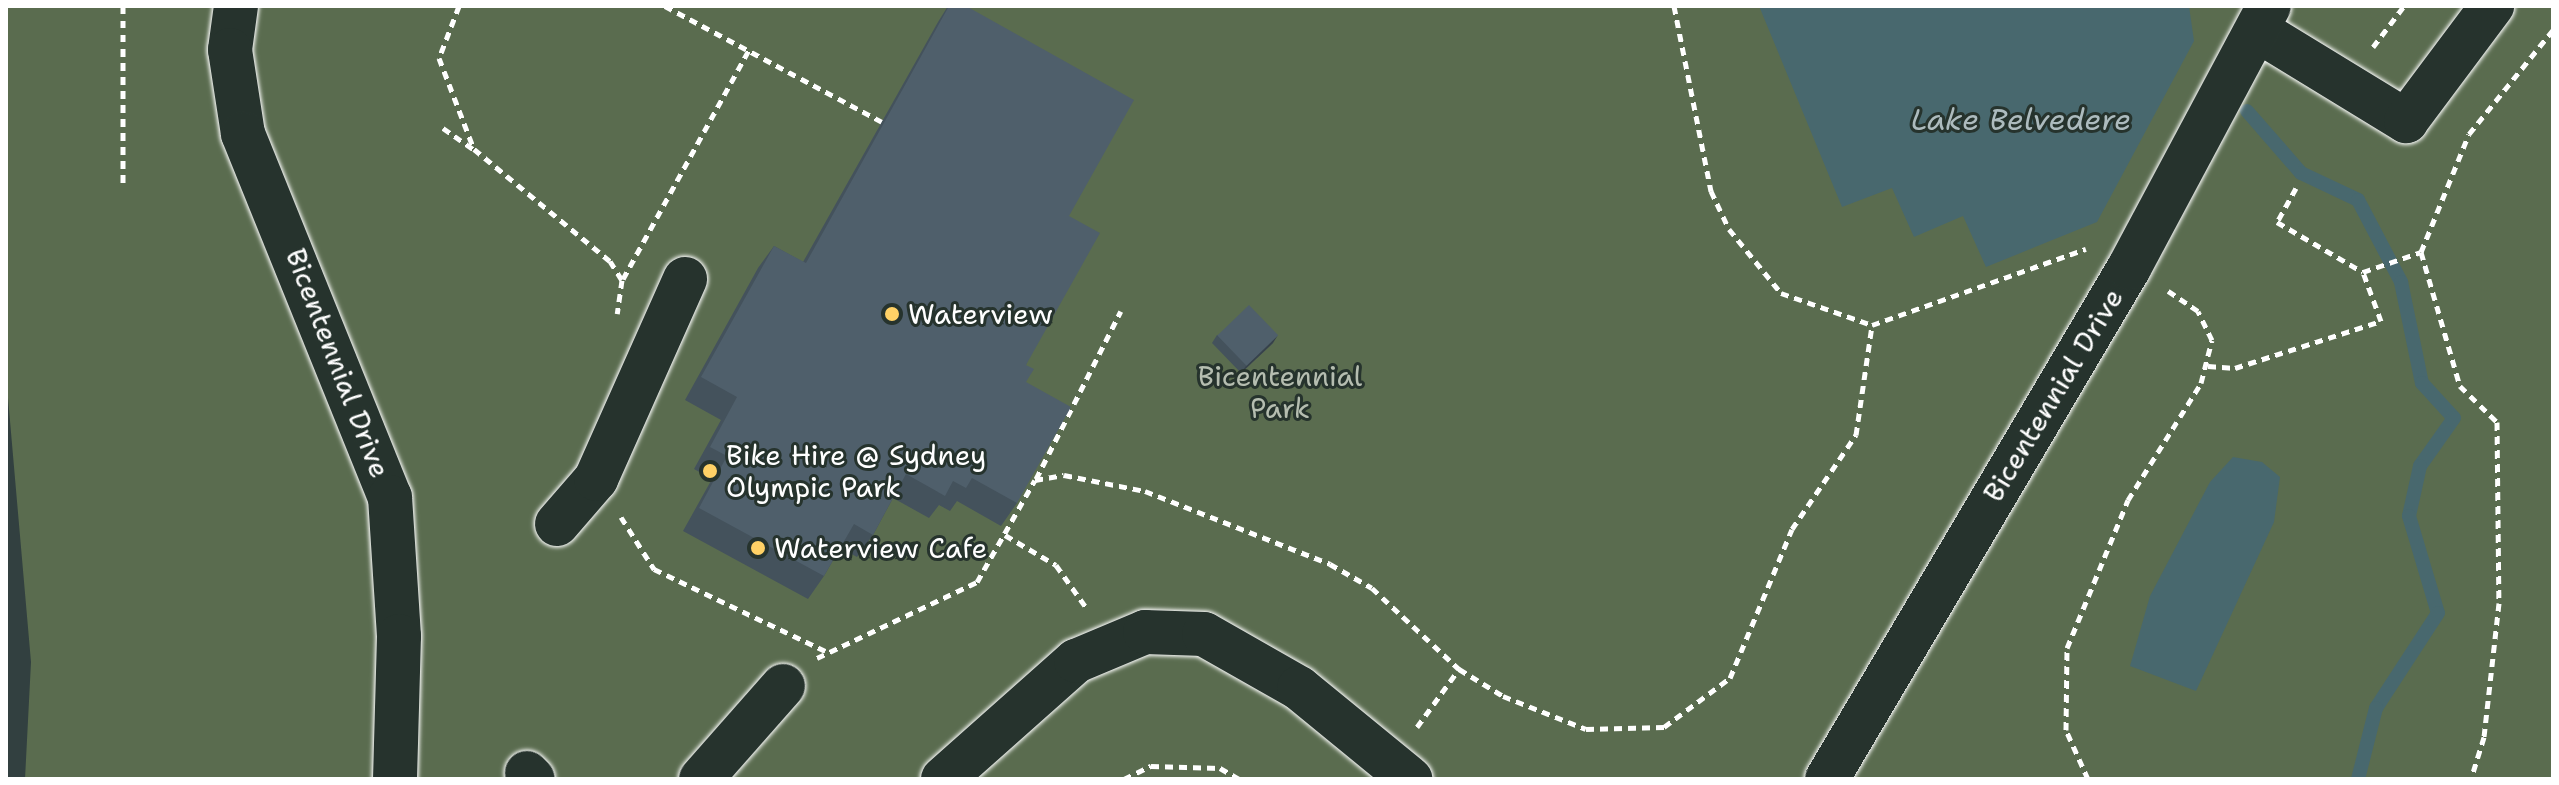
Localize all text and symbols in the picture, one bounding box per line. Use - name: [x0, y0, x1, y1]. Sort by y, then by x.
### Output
- water label: Lake Belvedere: [1911, 102, 2131, 138]
- street label: Bicentennial Drive: [279, 244, 397, 482]
- street label: Bicentennial Drive: [1976, 282, 2130, 508]
- place label: Waterview: [908, 297, 1053, 331]
- marker: Waterview: [883, 305, 901, 323]
- park label: Bicentennial Park: [1198, 359, 1362, 425]
- place label: Bike Hire @ Sydney Olympic Park: [726, 438, 986, 504]
- marker: Bike Hire @ Sydney Olympic Park: [701, 462, 719, 480]
- place label: Waterview Cafe: [774, 531, 987, 565]
- marker: Waterview Cafe: [749, 539, 767, 557]

